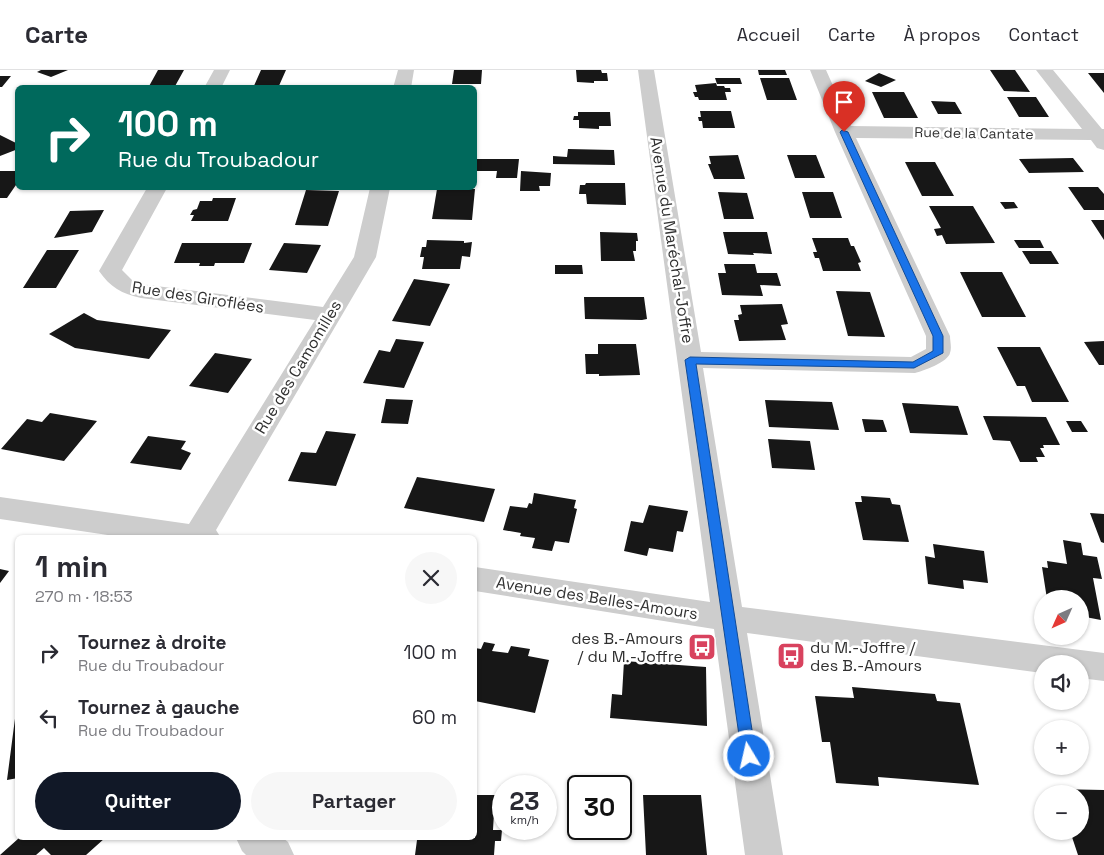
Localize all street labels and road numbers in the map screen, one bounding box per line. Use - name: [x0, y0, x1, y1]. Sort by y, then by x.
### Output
- street label: Rue de la Cantate: [914, 123, 1034, 143]
- street label: Avenue du Maréchal-Joffre: [645, 135, 699, 345]
- street label: Rue des Giroflées: [130, 276, 266, 318]
- street label: Rue des Camomilles: [250, 296, 346, 438]
- street label: Avenue des Belles-Amours: [495, 572, 699, 624]

